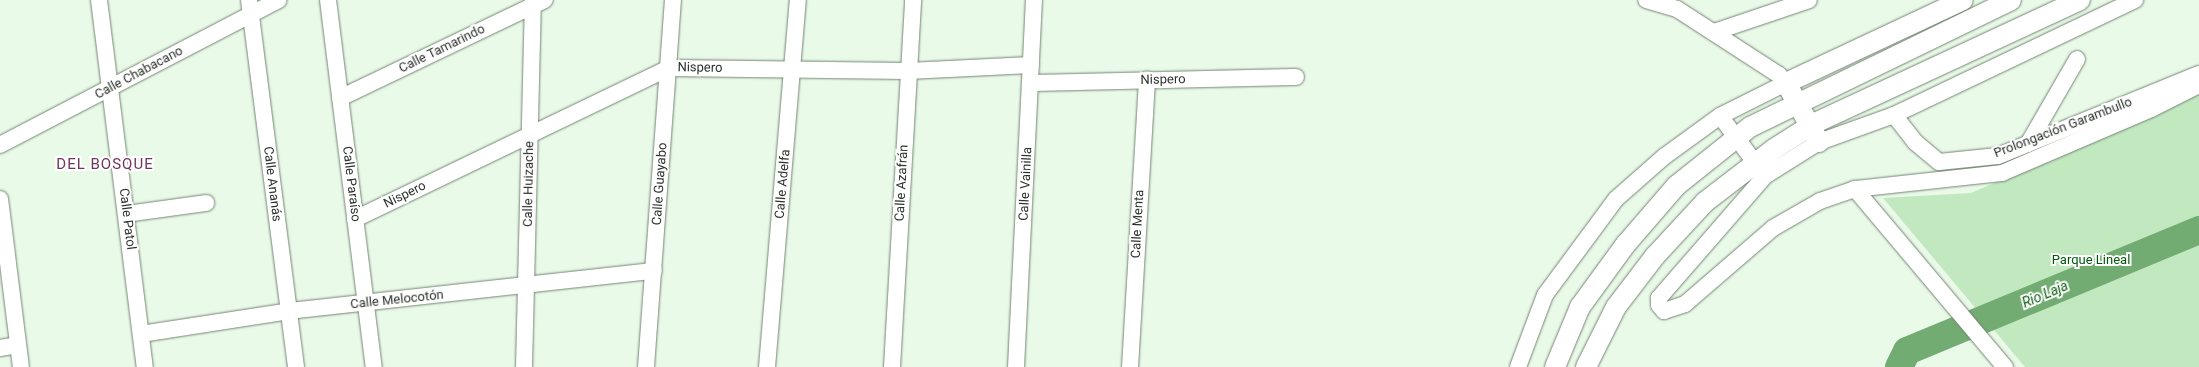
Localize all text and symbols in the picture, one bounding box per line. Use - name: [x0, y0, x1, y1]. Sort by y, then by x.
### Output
- street label: Calle Tamarindo: [396, 21, 488, 77]
- street label: Calle Chabacano: [92, 43, 186, 103]
- street label: Nispero: [677, 60, 723, 76]
- street label: Nispero: [1140, 72, 1186, 88]
- street label: Prolongación Garambullo: [1992, 94, 2134, 162]
- street label: Calle Huizache: [520, 141, 538, 227]
- street label: Calle Guayabo: [649, 142, 671, 226]
- street label: Calle Azafrán: [892, 144, 912, 222]
- street label: Calle Ananás: [260, 145, 284, 223]
- street label: Calle Paraíso: [339, 145, 363, 223]
- street label: Calle Vainilla: [1016, 147, 1036, 221]
- street label: Calle Adelfa: [772, 149, 794, 219]
- district label: DEL BOSQUE: [56, 156, 154, 174]
- street label: Nispero: [381, 178, 429, 212]
- street label: Calle Patol: [115, 187, 139, 251]
- street label: Calle Menta: [1128, 189, 1148, 259]
- park label: Parque Lineal: [2052, 252, 2130, 268]
- water label: Rio Laja: [2020, 277, 2070, 311]
- street label: Calle Melocotón: [350, 287, 444, 313]

